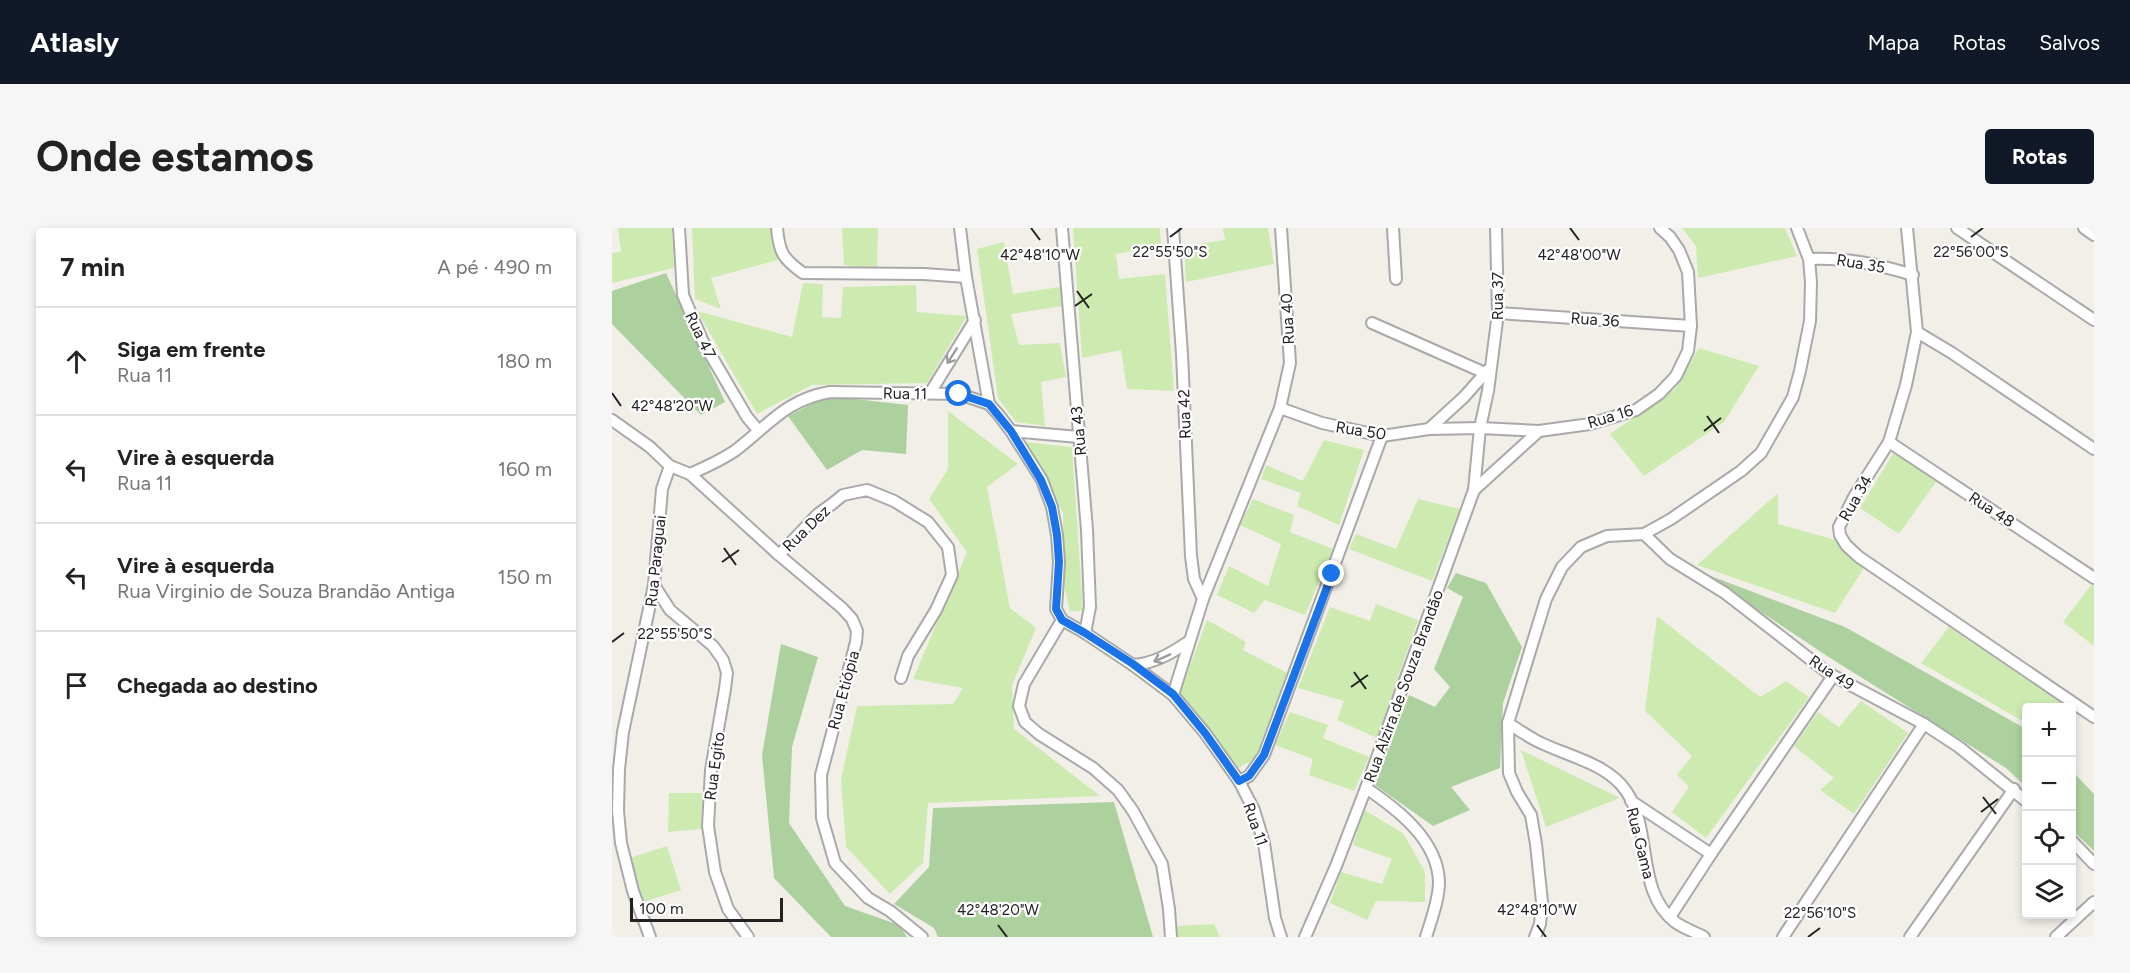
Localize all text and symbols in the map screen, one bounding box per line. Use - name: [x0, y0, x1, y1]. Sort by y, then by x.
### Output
- text: Atlasly: [30, 25, 119, 59]
- text: Mapa: [1868, 30, 1919, 55]
- text: Rotas: [1952, 30, 2006, 55]
- text: Salvos: [2039, 30, 2100, 55]
- button: Rotas: [1985, 129, 2094, 184]
- text: Onde estamos: [36, 131, 314, 182]
- text: 22°55'50"S: [1133, 243, 1207, 261]
- text: 22°56'00"S: [1933, 243, 2009, 261]
- text: 42°48'10"W: [1000, 246, 1080, 264]
- text: 42°48'00"W: [1537, 246, 1621, 264]
- street label: Rua 35: [1835, 250, 1887, 277]
- text: 7 min: [60, 251, 125, 283]
- text: A pé · 490 m: [437, 255, 552, 279]
- street label: Rua 37: [1488, 271, 1507, 320]
- street label: Rua 40: [1277, 293, 1298, 345]
- street label: Rua 36: [1570, 308, 1620, 331]
- street label: Rua 47: [681, 309, 720, 362]
- text: Siga em frente: [117, 336, 265, 363]
- icon: ahead: [60, 345, 93, 378]
- one-way arrow: [946, 347, 958, 364]
- text: 180 m: [497, 349, 552, 373]
- text: Rua 11: [117, 363, 172, 387]
- route start: [945, 380, 971, 406]
- street label: Rua 11: [883, 384, 927, 403]
- street label: Rua 42: [1174, 389, 1195, 439]
- text: 42°48'20"W: [631, 397, 714, 415]
- street label: Rua 16: [1585, 401, 1635, 432]
- street label: Rua 43: [1067, 405, 1090, 457]
- street label: Rua 50: [1334, 417, 1387, 444]
- text: Vire à esquerda: [117, 444, 275, 471]
- icon: left: [60, 453, 93, 486]
- text: 160 m: [498, 457, 552, 481]
- text: Rua 11: [117, 471, 172, 495]
- street label: Rua 34: [1835, 472, 1876, 525]
- street label: Rua 48: [1965, 488, 2018, 531]
- street label: Rua Dez: [779, 501, 834, 556]
- street label: Rua Paraguai: [641, 514, 670, 608]
- text: Vire à esquerda: [117, 552, 275, 579]
- route end: [1318, 560, 1344, 586]
- icon: left: [60, 561, 93, 594]
- text: 150 m: [497, 565, 552, 589]
- text: Rua Virginio de Souza Brandão Antiga: [117, 579, 455, 603]
- street label: Rua Alzira de Souza Brandão: [1360, 587, 1447, 785]
- text: 22°55'50"S: [638, 625, 712, 643]
- street label: Rua Etiópia: [824, 649, 863, 732]
- street label: Rua 49: [1806, 651, 1858, 694]
- one-way arrow: [1154, 652, 1172, 664]
- icon: arrive: [60, 669, 93, 702]
- text: Chegada ao destino: [117, 672, 318, 699]
- map controls: [2022, 703, 2076, 919]
- button: +: [2022, 703, 2076, 757]
- street label: Rua Egito: [700, 731, 729, 802]
- button: −: [2022, 757, 2076, 811]
- street label: Rua 11: [1239, 800, 1272, 848]
- street label: Rua Gama: [1622, 805, 1659, 881]
- button: locate: [2022, 811, 2076, 865]
- button: layers: [2022, 865, 2076, 919]
- scale bar: [630, 895, 783, 922]
- text: 100 m: [639, 899, 684, 918]
- text: 42°48'20"W: [957, 901, 1040, 919]
- text: 42°48'10"W: [1497, 901, 1577, 919]
- text: 22°56'10"S: [1784, 904, 1856, 922]

